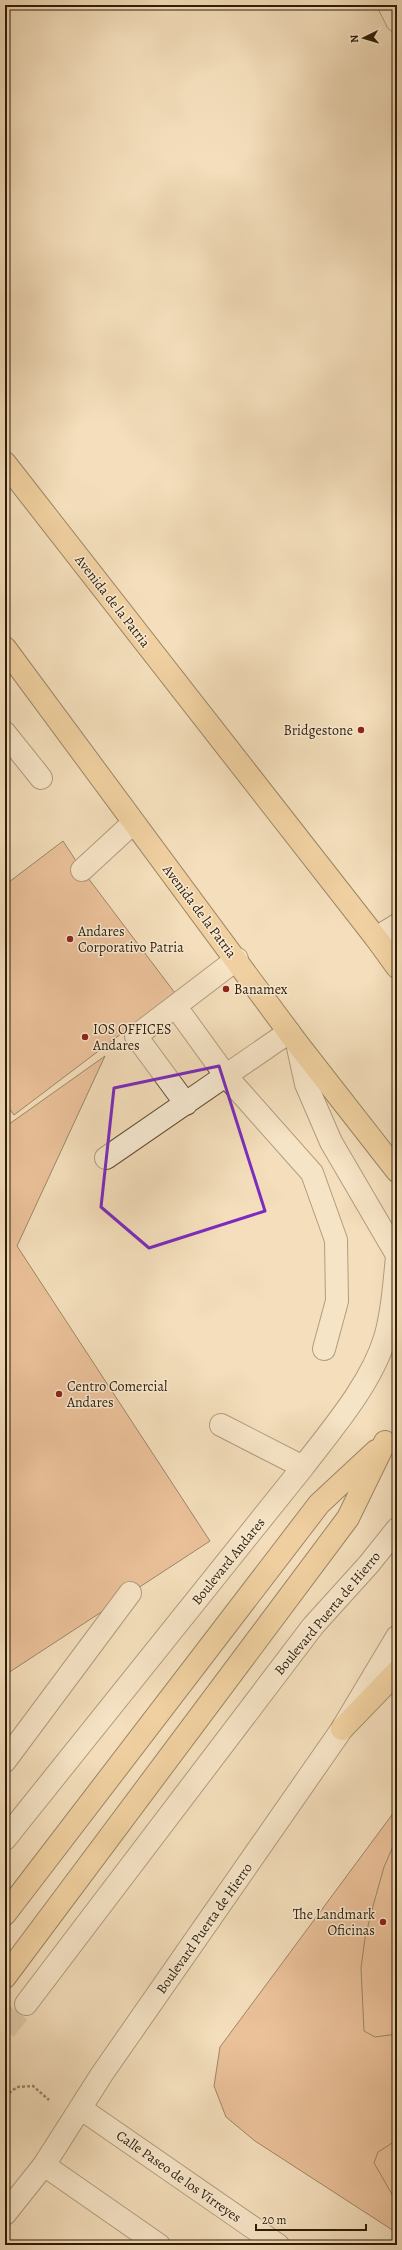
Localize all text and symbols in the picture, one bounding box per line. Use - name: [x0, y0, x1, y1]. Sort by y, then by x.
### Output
- north arrow: [344, 18, 384, 58]
- text: N: [347, 34, 362, 43]
- street label: Avenida de la Patria: [70, 550, 155, 652]
- place label: Bridgestone: [284, 721, 353, 740]
- marker: Bridgestone: [356, 725, 366, 735]
- street label: Avenida de la Patria: [158, 860, 241, 962]
- place label: Andares Corporativo Patria: [77, 922, 184, 957]
- marker: Andares Corporativo Patria: [65, 934, 75, 944]
- place label: Banamex: [234, 980, 288, 999]
- marker: Banamex: [221, 984, 231, 994]
- place label: IOS OFFICES Andares: [92, 1020, 171, 1055]
- marker: IOS OFFICES Andares: [80, 1032, 90, 1042]
- place label: Centro Comercial Andares: [66, 1377, 168, 1412]
- marker: Centro Comercial Andares: [54, 1389, 64, 1399]
- street label: Boulevard Andares: [187, 1514, 270, 1609]
- street label: Boulevard Puerta de Hierro: [270, 1547, 385, 1679]
- street label: Boulevard Puerta de Hierro: [152, 1859, 257, 1998]
- place label: The Landmark Oficinas: [293, 1905, 375, 1940]
- marker: The Landmark Oficinas: [378, 1917, 388, 1927]
- street label: Calle Paseo de los Virreyes: [112, 2126, 245, 2227]
- scale bar: [256, 2206, 366, 2232]
- text: 20 m: [262, 2212, 286, 2228]

